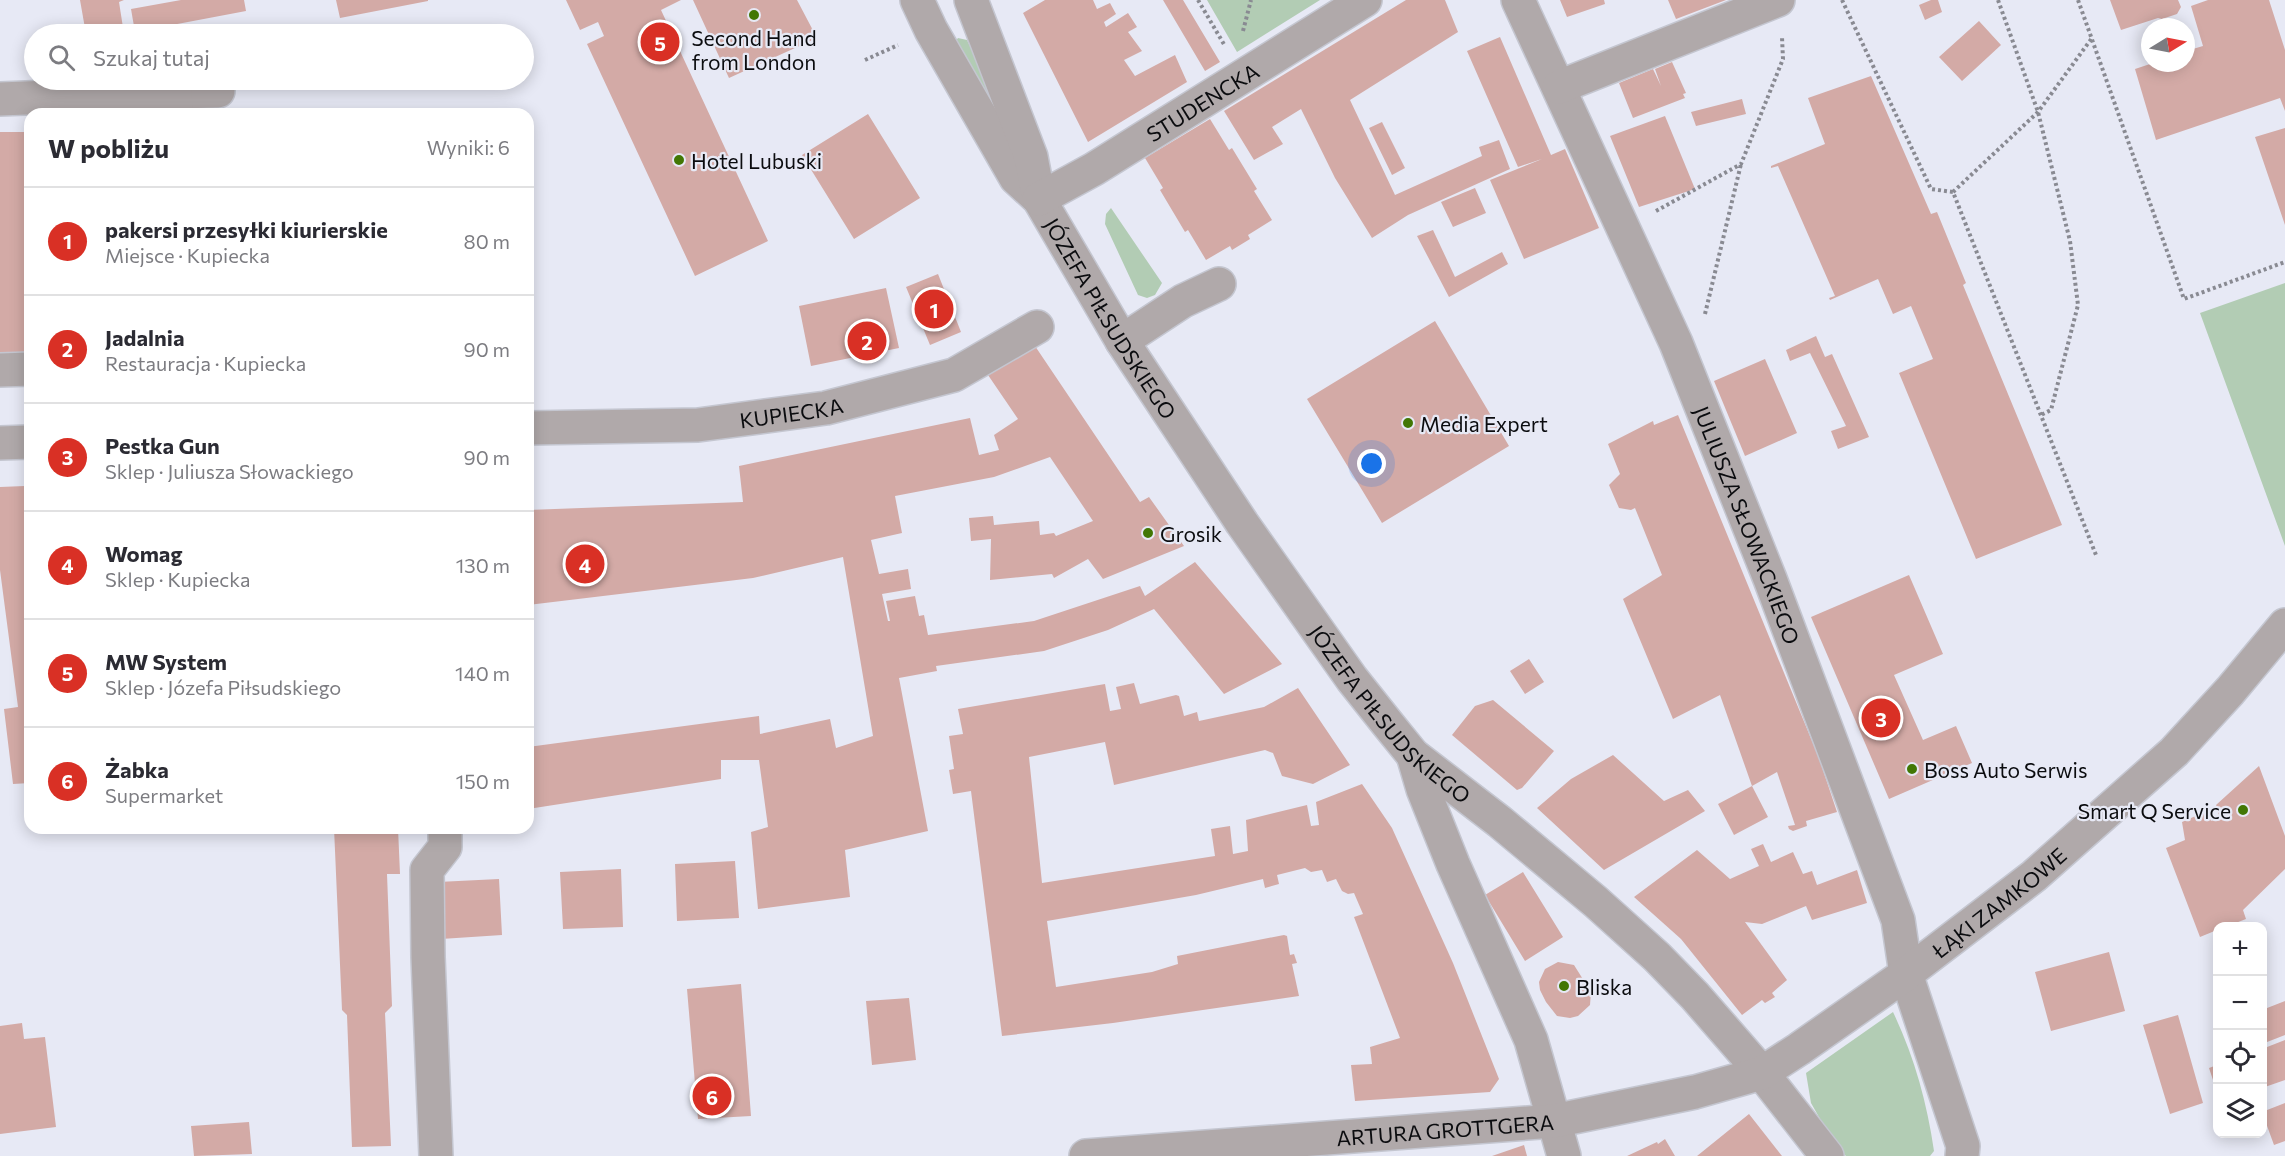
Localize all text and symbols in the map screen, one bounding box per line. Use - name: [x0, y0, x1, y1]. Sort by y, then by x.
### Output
- marker: Second Hand from London: [747, 8, 761, 22]
- north arrow: [2141, 18, 2195, 72]
- pin: 5: [640, 20, 680, 64]
- search box: [24, 24, 534, 90]
- place label: Second Hand from London: [691, 25, 817, 74]
- icon: search: [45, 41, 78, 74]
- text: Szukaj tutaj: [93, 44, 210, 71]
- street label: STUDENCKA: [1141, 57, 1263, 146]
- text: W pobliżu: [48, 132, 169, 163]
- text: Wyniki: 6: [427, 135, 510, 159]
- place label: Hotel Lubuski: [691, 148, 822, 173]
- marker: Hotel Lubuski: [672, 153, 686, 167]
- street label: JÓZEFA PIŁSUDSKIEGO: [1040, 213, 1182, 423]
- text: pakersi przesyłki kiurierskie: [105, 216, 388, 243]
- text: 1: [63, 229, 72, 253]
- text: 80 m: [464, 229, 510, 253]
- text: Miejsce · Kupiecka: [105, 243, 270, 267]
- pin: 1: [914, 286, 954, 332]
- pin: 2: [848, 318, 886, 364]
- text: Jadalnia: [105, 324, 185, 351]
- text: 2: [62, 337, 73, 361]
- text: 90 m: [464, 337, 510, 361]
- text: Restauracja · Kupiecka: [105, 351, 306, 375]
- street label: KUPIECKA: [738, 392, 845, 432]
- street label: JULIUSZA SŁOWACKIEGO: [1690, 402, 1806, 647]
- place label: Media Expert: [1420, 411, 1548, 436]
- marker: Media Expert: [1401, 416, 1415, 430]
- text: Pestka Gun: [105, 432, 220, 459]
- text: 3: [62, 445, 73, 469]
- text: 90 m: [464, 445, 510, 469]
- your location: [1357, 449, 1386, 478]
- text: Sklep · Juliusza Słowackiego: [105, 459, 354, 483]
- place label: Grosik: [1160, 521, 1222, 546]
- marker: Grosik: [1141, 526, 1155, 540]
- text: Womag: [105, 540, 183, 567]
- pin: 4: [566, 542, 604, 586]
- text: 4: [61, 553, 74, 577]
- text: 130 m: [456, 553, 510, 577]
- text: Sklep · Kupiecka: [105, 567, 250, 591]
- street label: JÓZEFA PIŁSUDSKIEGO: [1305, 620, 1476, 807]
- text: MW System: [105, 648, 227, 675]
- text: 5: [62, 661, 73, 685]
- text: 140 m: [455, 661, 510, 685]
- text: Sklep · Józefa Piłsudskiego: [105, 675, 341, 699]
- pin: 3: [1862, 696, 1900, 740]
- text: Żabka: [105, 756, 169, 783]
- place label: Boss Auto Serwis: [1924, 757, 2088, 782]
- marker: Boss Auto Serwis: [1905, 762, 1919, 776]
- text: 6: [61, 769, 74, 793]
- text: 150 m: [456, 769, 510, 793]
- text: Supermarket: [105, 783, 223, 807]
- place label: Smart Q Service: [2078, 798, 2231, 823]
- marker: Smart Q Service: [2236, 803, 2250, 817]
- street label: ŁĄKI ZAMKOWE: [1926, 842, 2071, 963]
- map controls: [2213, 922, 2267, 1138]
- button: +: [2213, 922, 2267, 976]
- place label: Bliska: [1576, 974, 1632, 999]
- button: −: [2213, 976, 2267, 1030]
- marker: Bliska: [1557, 979, 1571, 993]
- button: locate: [2213, 1030, 2267, 1084]
- pin: 6: [692, 1074, 732, 1118]
- button: layers: [2213, 1084, 2267, 1138]
- street label: ARTURA GROTTGERA: [1335, 1109, 1555, 1150]

